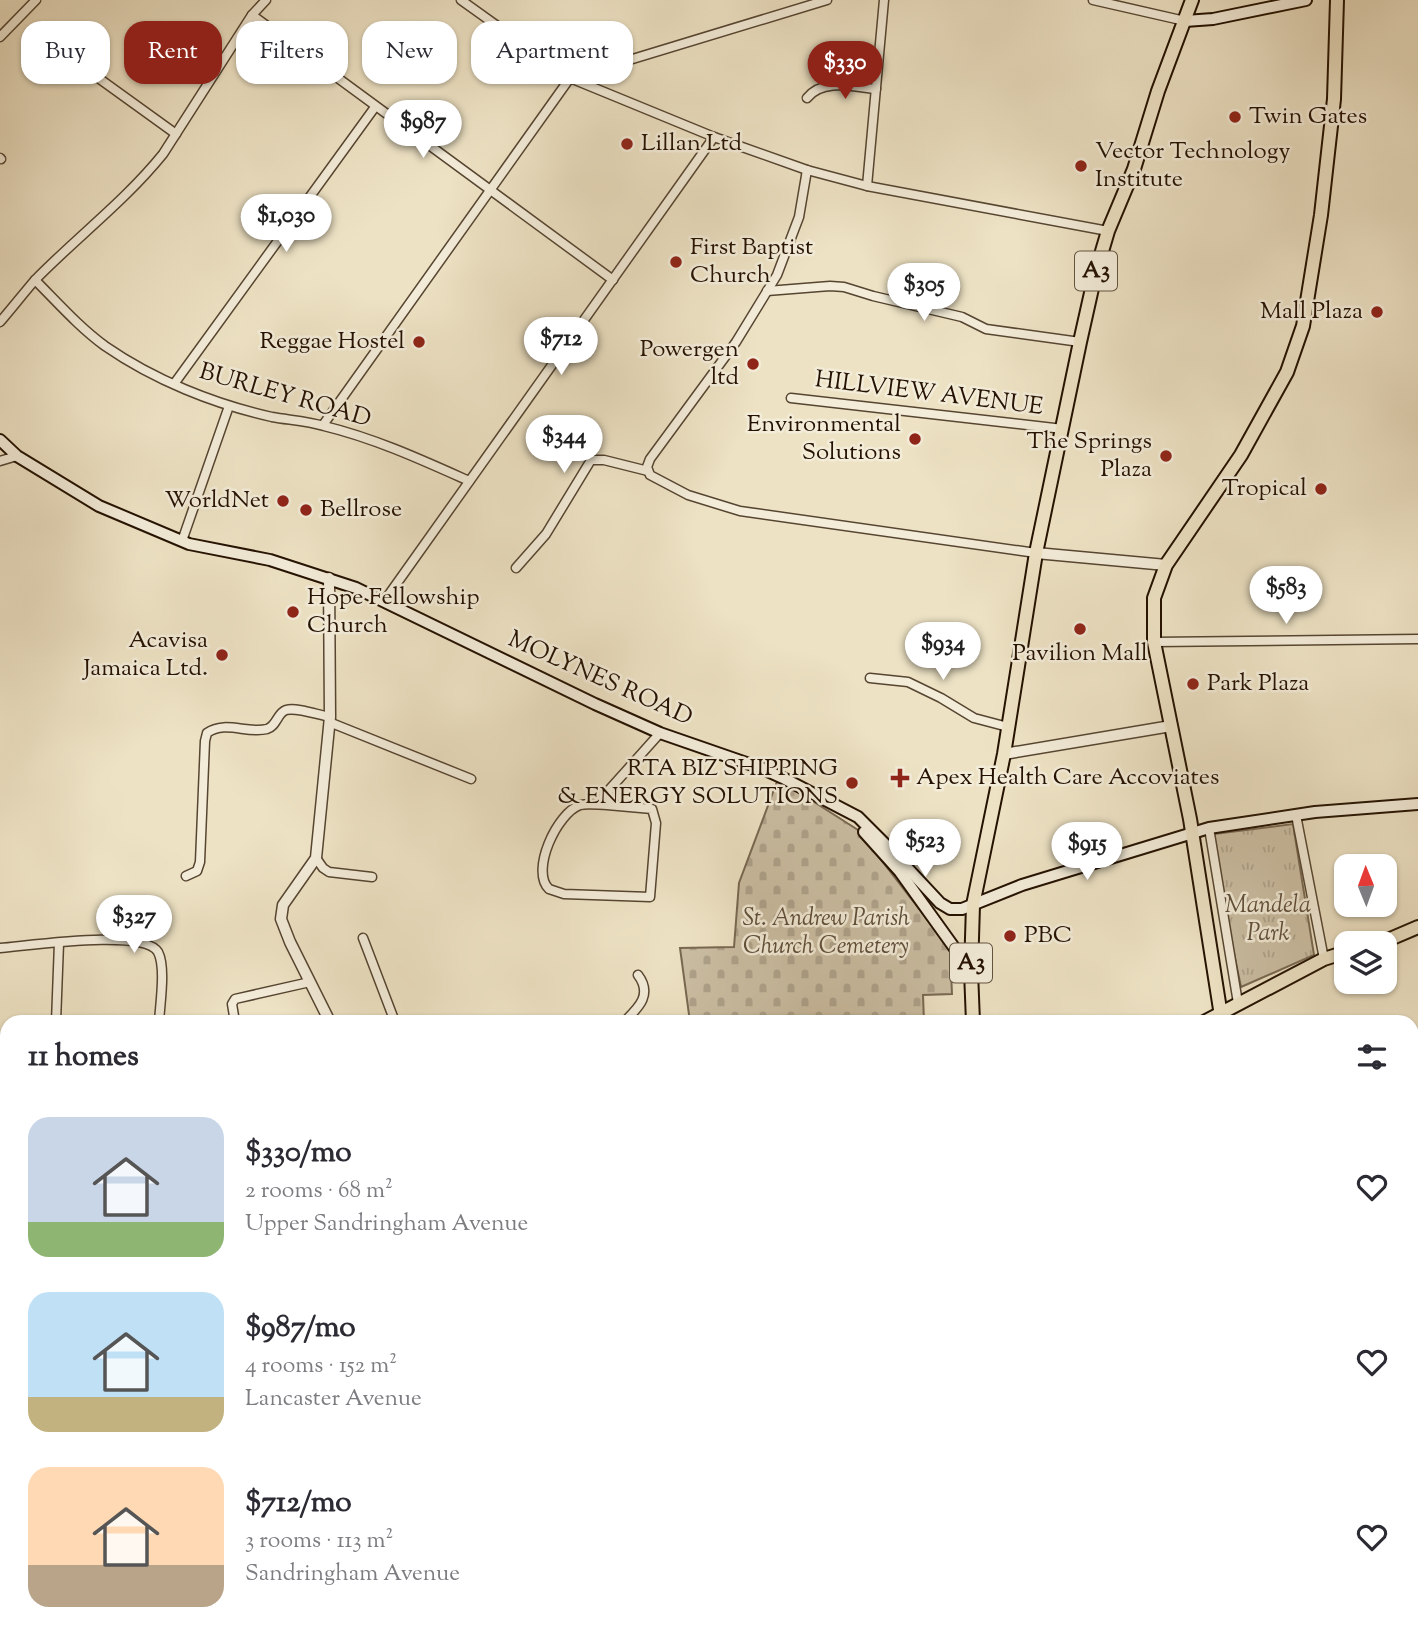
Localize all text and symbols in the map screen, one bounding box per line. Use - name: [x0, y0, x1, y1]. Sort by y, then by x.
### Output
- chip: Buy: [21, 21, 110, 84]
- chip: Rent: [124, 21, 222, 84]
- chip: Filters: [236, 21, 348, 84]
- chip: New: [362, 21, 457, 84]
- chip: Apartment: [471, 21, 633, 84]
- pin: $330: [804, 42, 886, 101]
- text: $330: [824, 47, 866, 80]
- pin: $987: [382, 100, 464, 160]
- place label: Twin Gates: [1249, 100, 1367, 134]
- text: $987: [400, 106, 446, 139]
- marker: Twin Gates: [1227, 109, 1243, 125]
- place label: Lillan Ltd: [641, 127, 743, 161]
- place label: Vector Technology Institute: [1095, 135, 1290, 197]
- marker: Lillan Ltd: [619, 136, 635, 152]
- marker: Vector Technology Institute: [1073, 158, 1089, 174]
- pin: $1,030: [229, 194, 343, 254]
- text: $1,030: [257, 200, 315, 233]
- place label: First Baptist Church: [690, 231, 813, 293]
- road number: A3: [1075, 252, 1117, 290]
- marker: First Baptist Church: [668, 254, 684, 270]
- pin: $305: [883, 264, 965, 323]
- text: $305: [903, 269, 945, 302]
- place label: Mall Plaza: [1260, 295, 1363, 329]
- marker: Mall Plaza: [1369, 304, 1385, 320]
- pin: $712: [520, 318, 602, 377]
- text: $712: [540, 323, 582, 356]
- place label: Reggae Hostel: [259, 325, 405, 359]
- place label: Powergen ltd: [640, 333, 739, 395]
- marker: Reggae Hostel: [411, 334, 427, 350]
- street label: BURLEY ROAD: [195, 355, 375, 437]
- marker: Powergen ltd: [745, 356, 761, 372]
- street label: HILLVIEW AVENUE: [813, 363, 1045, 425]
- place label: Environmental Solutions: [747, 408, 901, 470]
- pin: $344: [523, 416, 605, 475]
- text: $344: [542, 421, 586, 454]
- place label: The Springs Plaza: [1026, 425, 1152, 487]
- marker: Environmental Solutions: [907, 431, 923, 447]
- marker: The Springs Plaza: [1158, 448, 1174, 464]
- place label: Tropical: [1222, 472, 1307, 506]
- marker: Tropical: [1313, 481, 1329, 497]
- place label: WorldNet: [165, 484, 269, 518]
- marker: WorldNet: [275, 493, 291, 509]
- place label: Bellrose: [320, 493, 402, 527]
- marker: Bellrose: [298, 502, 314, 518]
- pin: $583: [1245, 566, 1327, 626]
- text: $583: [1266, 572, 1306, 605]
- place label: Hope Fellowship Church: [307, 581, 480, 643]
- marker: Hope Fellowship Church: [285, 604, 301, 620]
- marker: Pavilion Mall: [1072, 621, 1088, 637]
- pin: $934: [902, 622, 984, 682]
- street label: MOLYNES ROAD: [502, 623, 698, 735]
- place label: Acavisa Jamaica Ltd.: [81, 624, 208, 686]
- text: $934: [921, 628, 965, 661]
- place label: Pavilion Mall: [1012, 637, 1148, 671]
- marker: Acavisa Jamaica Ltd.: [214, 647, 230, 663]
- place label: Park Plaza: [1207, 667, 1309, 701]
- marker: Park Plaza: [1185, 676, 1201, 692]
- place label: RTA BIZ SHIPPING & ENERGY SOLUTIONS: [557, 752, 838, 814]
- place label: Apex Health Care Accoviates: [916, 761, 1219, 795]
- marker: Apex Health Care Accoviates: [890, 768, 910, 788]
- marker: RTA BIZ SHIPPING & ENERGY SOLUTIONS: [844, 775, 860, 791]
- pin: $523: [884, 820, 966, 879]
- pin: $915: [1046, 822, 1128, 882]
- text: $523: [905, 825, 945, 858]
- text: $915: [1067, 828, 1107, 861]
- north arrow: [1334, 854, 1396, 917]
- map controls: [1334, 854, 1397, 994]
- park label: Mandela Park: [1225, 889, 1311, 951]
- pin: $327: [93, 895, 175, 955]
- text: $327: [112, 901, 156, 934]
- park label: St. Andrew Parish Church Cemetery: [742, 902, 910, 964]
- place label: PBC: [1024, 919, 1072, 953]
- marker: PBC: [1002, 928, 1018, 944]
- button: layers: [1334, 931, 1397, 994]
- road number: A3: [950, 944, 992, 982]
- text: 11 homes: [28, 1036, 139, 1079]
- icon: filters: [1353, 1038, 1391, 1076]
- text: $330/mo: [245, 1132, 352, 1175]
- icon: home: [84, 1145, 168, 1229]
- icon: heart: [1353, 1168, 1391, 1206]
- text: 2 rooms · 68 m²: [245, 1175, 393, 1208]
- text: Upper Sandringham Avenue: [245, 1208, 528, 1241]
- text: $987/mo: [245, 1307, 356, 1350]
- icon: home: [84, 1320, 168, 1404]
- icon: heart: [1353, 1343, 1391, 1381]
- text: 4 rooms · 152 m²: [245, 1350, 397, 1383]
- text: Lancaster Avenue: [245, 1383, 422, 1416]
- text: $712/mo: [245, 1482, 352, 1525]
- icon: home: [84, 1495, 168, 1579]
- icon: heart: [1353, 1518, 1391, 1556]
- text: 3 rooms · 113 m²: [245, 1525, 393, 1558]
- text: Sandringham Avenue: [245, 1558, 460, 1591]

